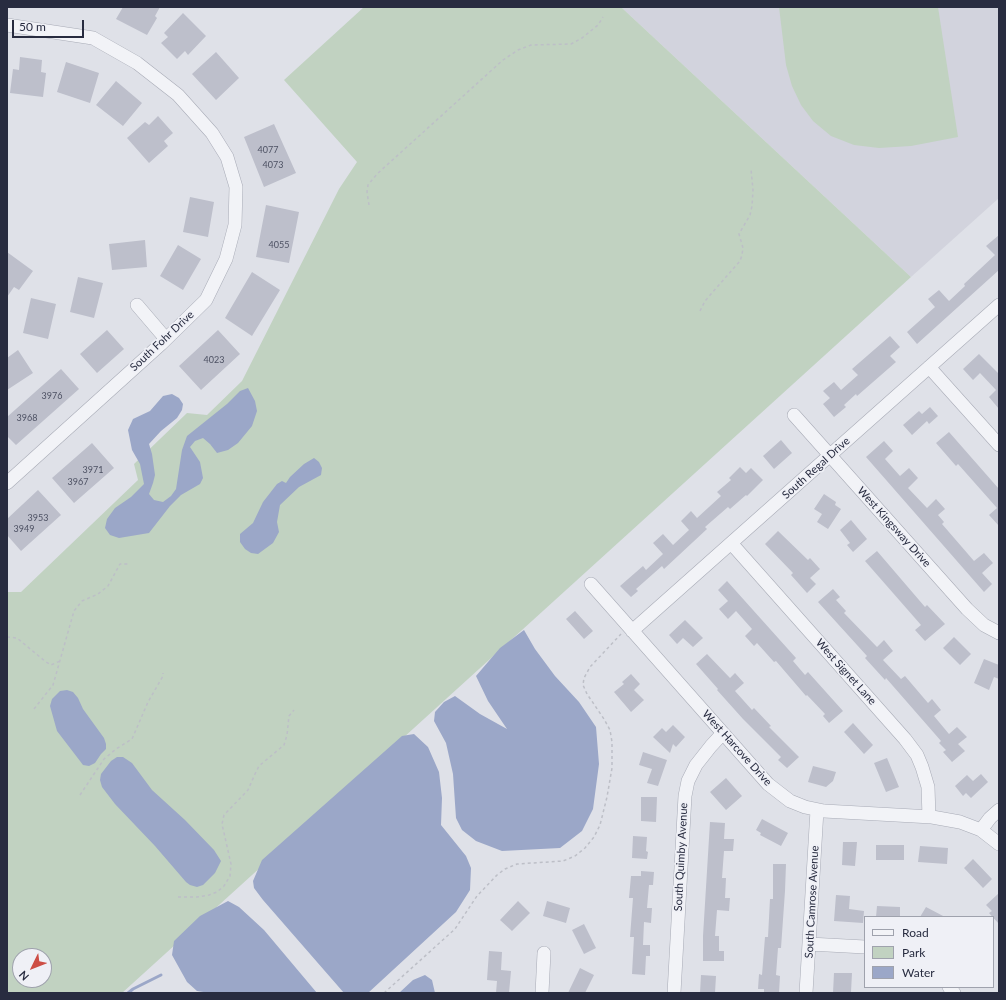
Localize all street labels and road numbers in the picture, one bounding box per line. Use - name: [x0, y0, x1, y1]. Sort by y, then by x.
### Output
- street label: South Fohr Drive: [127, 308, 197, 374]
- street label: South Regal Drive: [779, 434, 853, 502]
- street label: West Kingsway Drive: [855, 484, 933, 570]
- street label: West Signet Lane: [813, 636, 879, 708]
- street label: West Harcove Drive: [700, 707, 774, 789]
- street label: South Quimby Avenue: [672, 802, 690, 912]
- street label: South Camrose Avenue: [802, 845, 822, 959]

